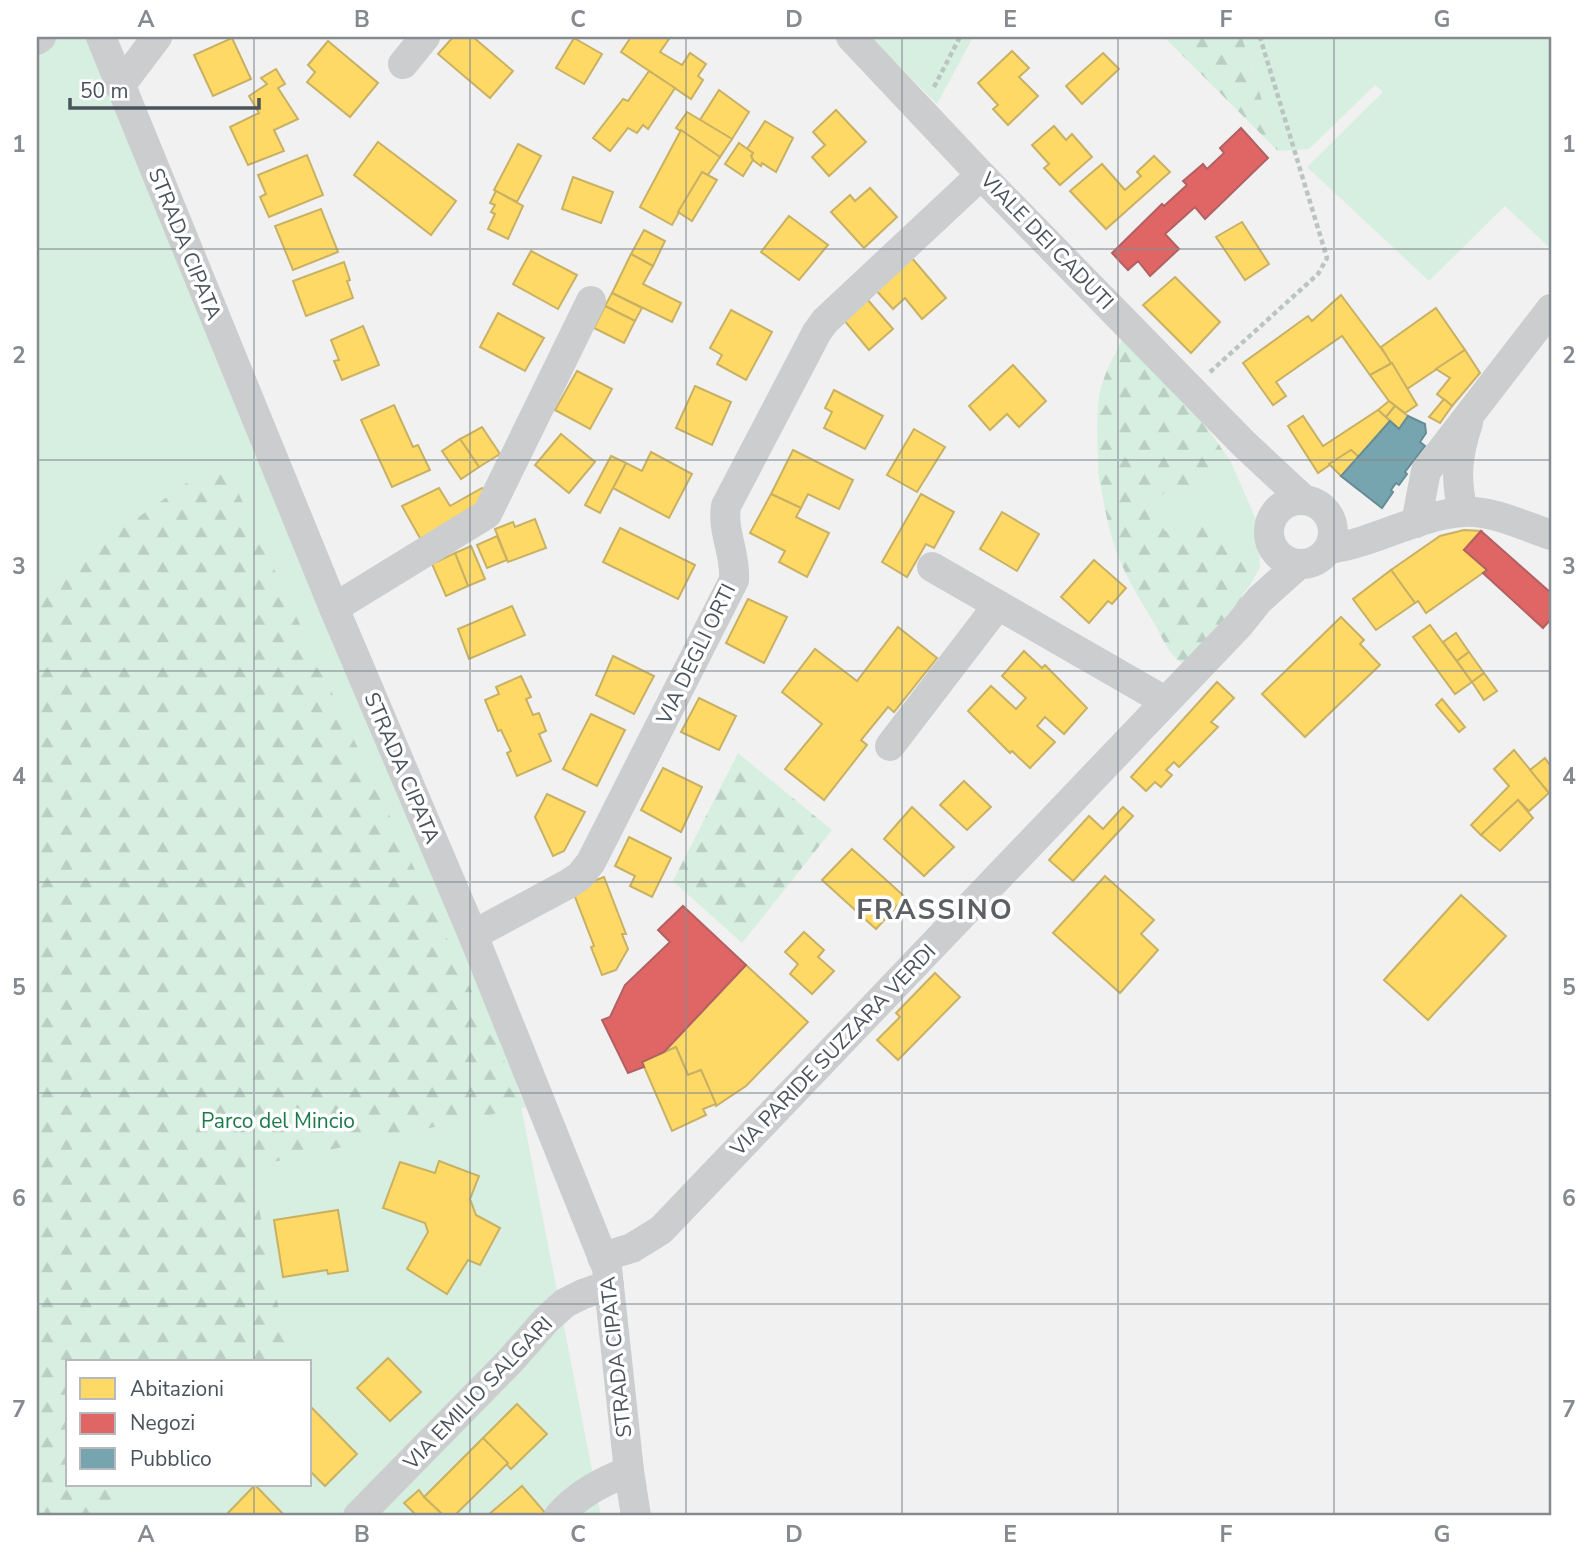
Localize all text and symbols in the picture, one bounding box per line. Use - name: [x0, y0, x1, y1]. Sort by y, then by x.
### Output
- text: A: [137, 4, 155, 35]
- text: B: [354, 4, 370, 35]
- text: C: [570, 4, 586, 35]
- text: D: [785, 4, 803, 35]
- text: E: [1003, 4, 1017, 35]
- text: F: [1220, 4, 1233, 35]
- text: G: [1434, 4, 1450, 35]
- scale bar: [70, 66, 259, 110]
- text: 50 m: [80, 77, 129, 105]
- text: 1: [12, 129, 26, 160]
- text: 1: [1562, 129, 1576, 160]
- street label: STRADA CIPATA: [142, 164, 228, 324]
- street label: VIALE DEI CADUTI: [973, 166, 1120, 316]
- text: 2: [12, 340, 26, 371]
- text: 2: [1562, 340, 1576, 371]
- text: 3: [12, 551, 26, 582]
- text: 3: [1562, 551, 1576, 582]
- street label: VIA DEGLI ORTI: [649, 579, 742, 730]
- street label: STRADA CIPATA: [358, 688, 446, 848]
- text: 4: [12, 761, 26, 792]
- text: 4: [1562, 761, 1576, 792]
- district label: FRASSINO: [856, 891, 1014, 929]
- street label: VIA PARIDE SUZZARA VERDI: [723, 938, 942, 1163]
- text: 5: [12, 972, 26, 1003]
- text: 5: [1562, 972, 1576, 1003]
- park label: Parco del Mincio: [201, 1107, 355, 1135]
- text: 6: [12, 1183, 26, 1214]
- text: 6: [1562, 1183, 1576, 1214]
- street label: STRADA CIPATA: [594, 1275, 638, 1439]
- street label: VIA EMILIO SALGARI: [397, 1310, 559, 1477]
- legend: [66, 1360, 312, 1486]
- text: Abitazioni: [130, 1375, 224, 1403]
- text: 7: [12, 1394, 26, 1425]
- text: 7: [1562, 1394, 1576, 1425]
- text: Negozi: [130, 1409, 195, 1437]
- text: Pubblico: [130, 1445, 212, 1473]
- text: A: [137, 1519, 155, 1550]
- text: B: [354, 1519, 370, 1550]
- text: C: [570, 1519, 586, 1550]
- text: D: [785, 1519, 803, 1550]
- text: E: [1003, 1519, 1017, 1550]
- text: F: [1220, 1519, 1233, 1550]
- text: G: [1434, 1519, 1450, 1550]

